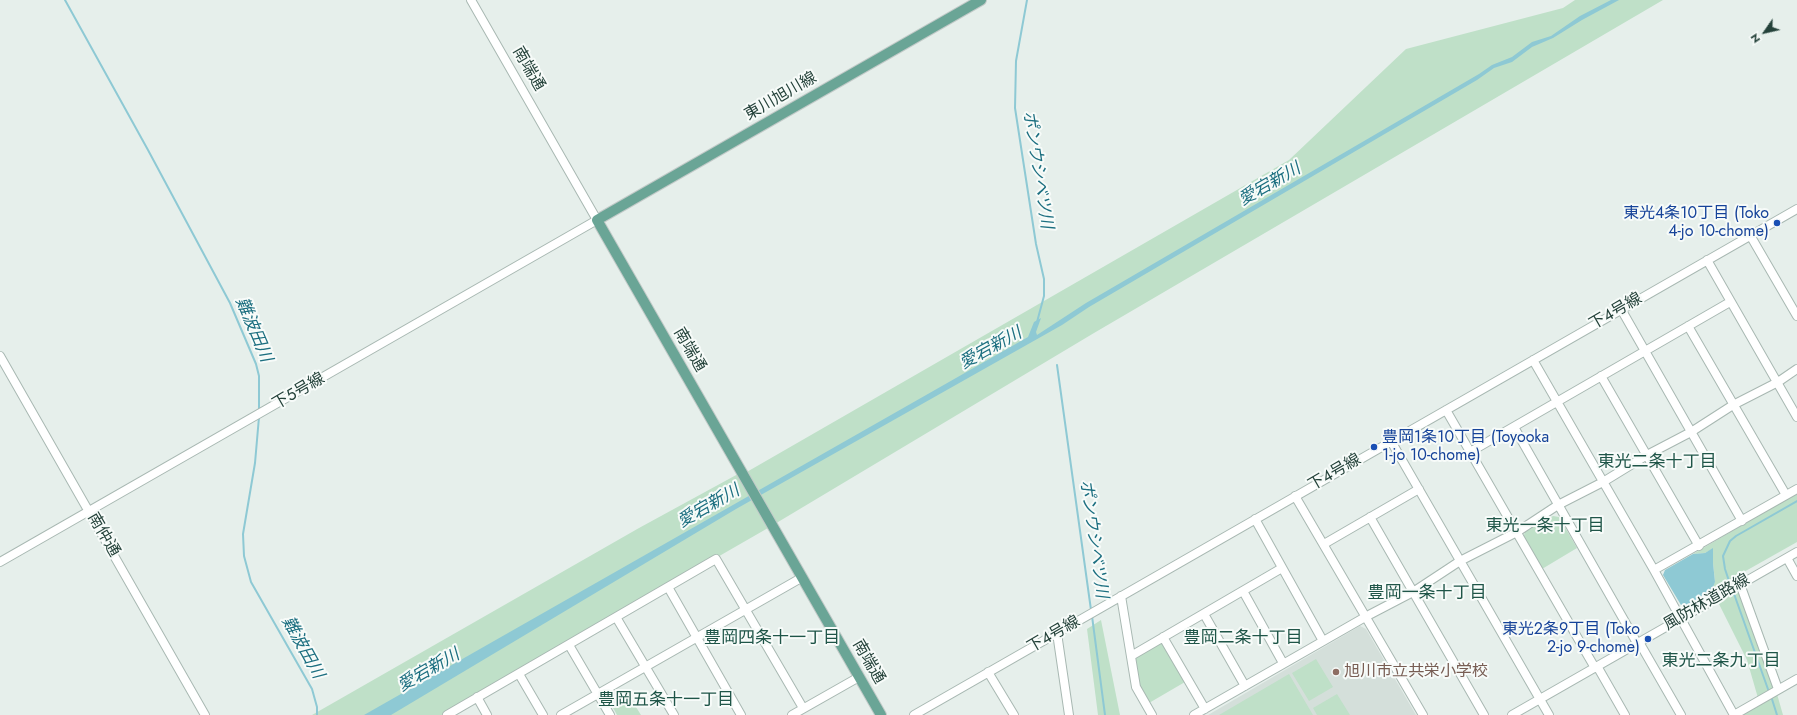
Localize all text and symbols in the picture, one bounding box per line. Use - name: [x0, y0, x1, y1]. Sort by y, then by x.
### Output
- north arrow: [1745, 12, 1785, 52]
- text: N: [1746, 31, 1764, 47]
- street label: 南端通: [508, 43, 548, 95]
- street label: 東川旭川線: [742, 69, 820, 125]
- water label: ポンウシベツ川: [1018, 110, 1056, 230]
- water label: 愛宕新川: [1235, 159, 1305, 211]
- place label: 東光4条10丁目 (Toko 4-jo 10-chome): [1623, 204, 1769, 242]
- marker: 東光4条10丁目 (Toko 4-jo 10-chome): [1772, 218, 1782, 228]
- street label: 下4号線: [1586, 289, 1646, 335]
- water label: 難波田川: [230, 295, 276, 365]
- street label: 南端通: [669, 324, 709, 376]
- water label: 愛宕新川: [956, 324, 1026, 374]
- street label: 下5号線: [270, 369, 328, 415]
- place label: 豊岡1条10丁目 (Toyooka 1-jo 10-chome): [1382, 428, 1549, 466]
- marker: 豊岡1条10丁目 (Toyooka 1-jo 10-chome): [1369, 442, 1379, 452]
- street label: 下4号線: [1305, 450, 1365, 496]
- district label: 東光二条十丁目: [1598, 453, 1716, 473]
- water label: ポンウシベツ川: [1075, 479, 1111, 599]
- water label: 愛宕新川: [674, 481, 744, 533]
- street label: 南仲通: [83, 509, 123, 561]
- district label: 東光一条十丁目: [1486, 517, 1604, 537]
- street label: 風防林道路線: [1661, 571, 1753, 635]
- district label: 豊岡一条十丁目: [1368, 584, 1486, 604]
- street label: 下4号線: [1024, 612, 1084, 658]
- water label: 難波田川: [277, 613, 327, 683]
- place label: 東光2条9丁目 (Toko 2-jo 9-chome): [1502, 620, 1640, 658]
- district label: 豊岡四条十一丁目: [704, 629, 840, 649]
- district label: 豊岡二条十丁目: [1184, 629, 1302, 649]
- marker: 東光2条9丁目 (Toko 2-jo 9-chome): [1643, 634, 1653, 644]
- street label: 南端通: [848, 636, 888, 688]
- water label: 愛宕新川: [394, 645, 464, 697]
- district label: 東光二条九丁目: [1662, 652, 1780, 672]
- place label: 旭川市立共栄小学校: [1344, 662, 1488, 682]
- marker: 旭川市立共栄小学校: [1331, 667, 1341, 677]
- district label: 豊岡五条十一丁目: [598, 691, 734, 711]

